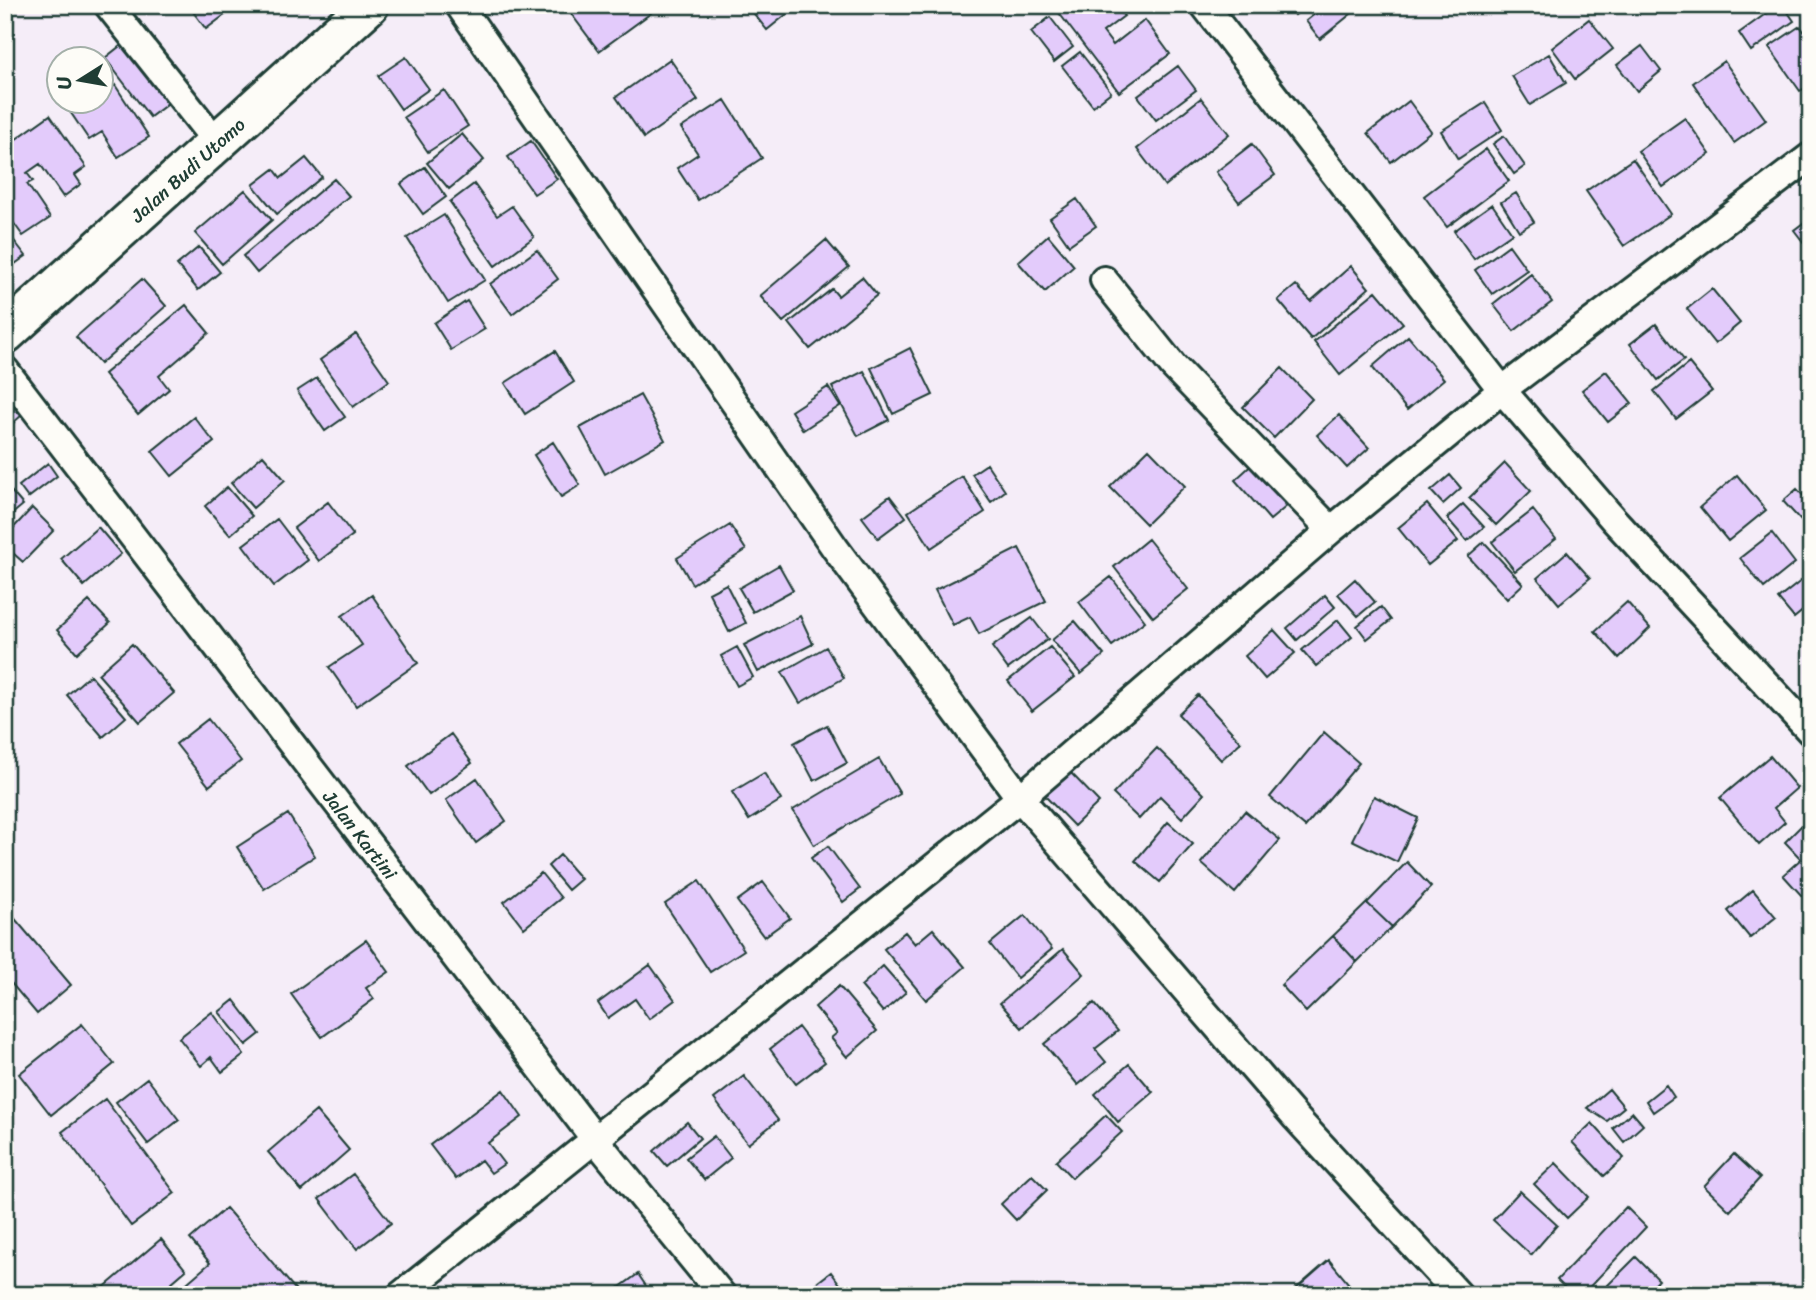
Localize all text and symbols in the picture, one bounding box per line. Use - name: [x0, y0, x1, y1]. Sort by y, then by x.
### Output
- north arrow: [46, 46, 116, 116]
- text: U: [46, 72, 81, 92]
- street label: Jalan Budi Utomo: [122, 109, 253, 232]
- street label: Jalan Kartini: [314, 782, 406, 888]

